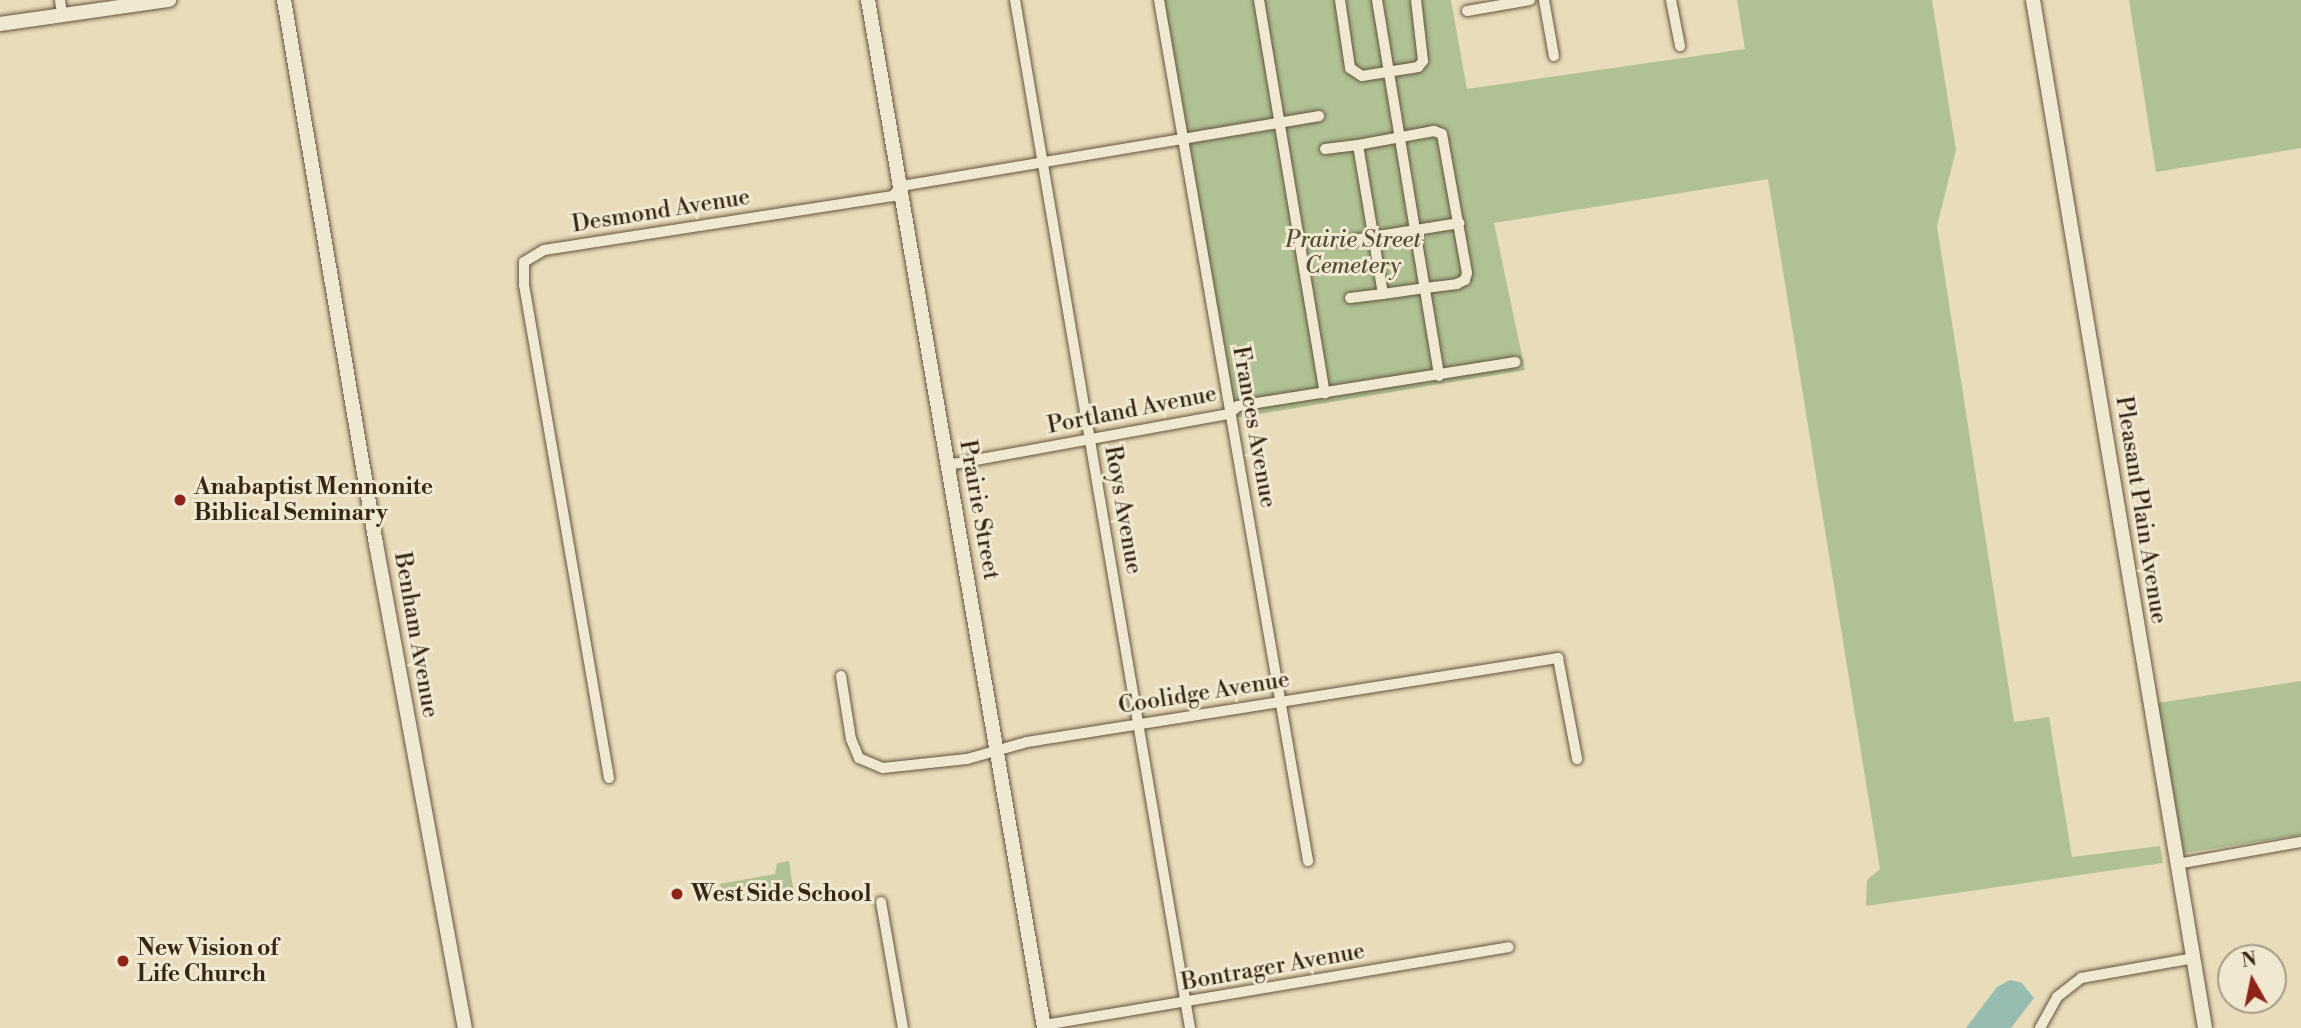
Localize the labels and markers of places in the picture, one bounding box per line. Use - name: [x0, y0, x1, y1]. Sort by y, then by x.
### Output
- place label: Anabaptist Mennonite Biblical Seminary: [194, 473, 433, 527]
- marker: Anabaptist Mennonite Biblical Seminary: [172, 492, 188, 508]
- place label: West Side School: [691, 880, 872, 908]
- marker: West Side School: [669, 886, 685, 902]
- place label: New Vision of Life Church: [137, 934, 278, 988]
- marker: New Vision of Life Church: [115, 953, 131, 969]

